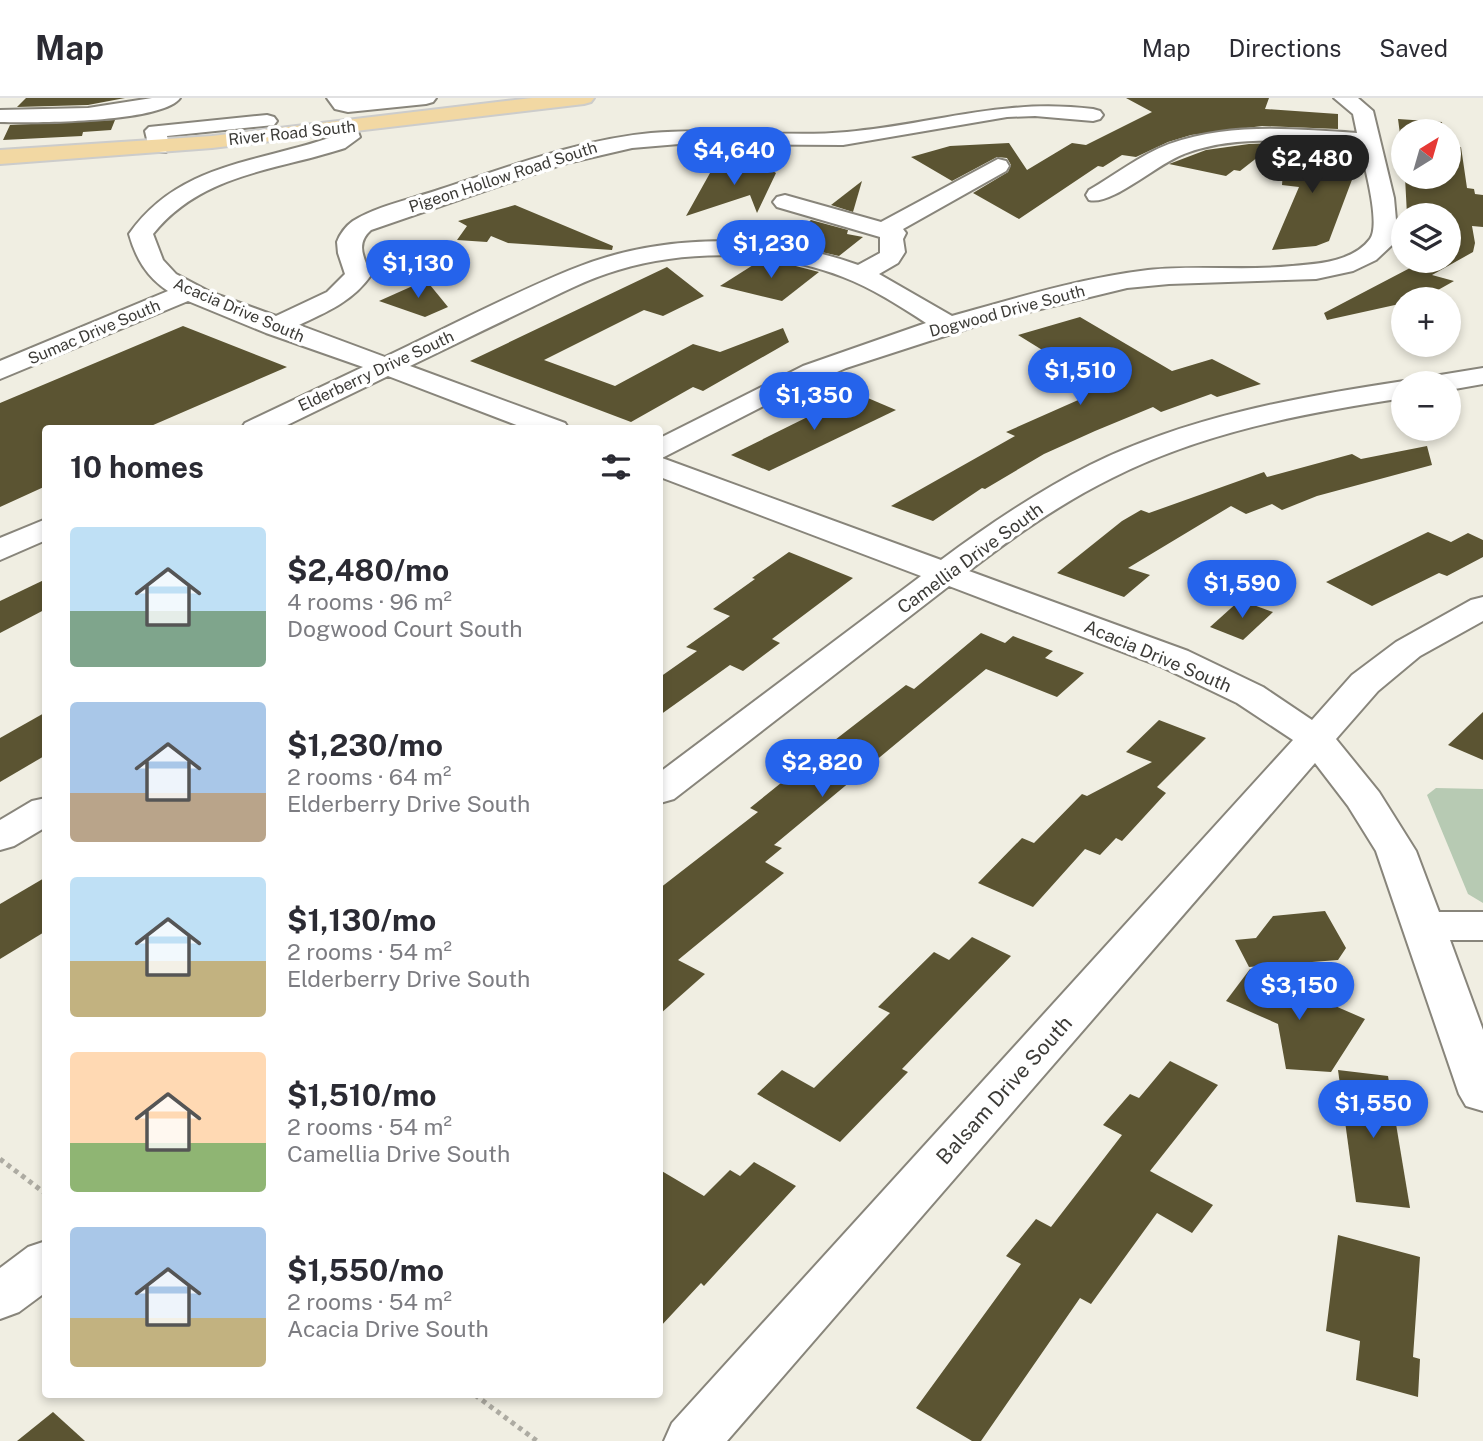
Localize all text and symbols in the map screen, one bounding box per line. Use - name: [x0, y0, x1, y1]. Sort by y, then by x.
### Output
- text: Map: [35, 29, 104, 67]
- text: Map: [1142, 34, 1191, 62]
- text: Directions: [1229, 34, 1341, 62]
- text: Saved: [1379, 34, 1448, 62]
- street label: River Road South: [227, 117, 357, 149]
- north arrow: [1391, 119, 1461, 189]
- map controls: [1391, 119, 1461, 441]
- pin: $4,640: [677, 127, 791, 187]
- text: $4,640: [693, 136, 775, 163]
- pin: $2,480: [1255, 136, 1369, 195]
- street label: Pigeon Hollow Road South: [406, 138, 600, 216]
- text: $2,480: [1271, 144, 1353, 171]
- button: layers: [1391, 203, 1461, 273]
- pin: $1,230: [714, 220, 828, 280]
- text: $1,230: [733, 229, 809, 256]
- pin: $1,130: [361, 240, 475, 300]
- text: $1,130: [382, 249, 454, 276]
- street label: Acacia Drive South: [171, 274, 307, 346]
- street label: Dogwood Drive South: [927, 281, 1087, 341]
- button: +: [1391, 287, 1461, 357]
- street label: Sumac Drive South: [25, 296, 163, 368]
- street label: Elderberry Drive South: [295, 327, 457, 415]
- pin: $1,510: [1023, 348, 1137, 407]
- text: $1,510: [1044, 356, 1116, 383]
- button: −: [1391, 371, 1461, 441]
- pin: $1,350: [757, 372, 871, 432]
- text: $1,350: [775, 381, 853, 408]
- icon: filters: [597, 448, 635, 486]
- text: 10 homes: [70, 449, 204, 485]
- street label: Camellia Drive South: [893, 498, 1047, 618]
- text: $2,480/mo: [287, 552, 449, 588]
- icon: home: [126, 555, 210, 639]
- pin: $1,590: [1185, 560, 1299, 620]
- text: $1,590: [1203, 569, 1281, 596]
- text: 4 rooms · 96 m²: [287, 588, 452, 615]
- text: Dogwood Court South: [287, 615, 523, 642]
- street label: Acacia Drive South: [1081, 615, 1235, 697]
- text: $1,230/mo: [287, 727, 443, 763]
- icon: home: [126, 730, 210, 814]
- pin: $2,820: [765, 740, 879, 799]
- text: $2,820: [781, 748, 863, 775]
- text: 2 rooms · 64 m²: [287, 763, 451, 790]
- text: Elderberry Drive South: [287, 790, 530, 817]
- text: $1,130/mo: [287, 902, 436, 938]
- icon: home: [126, 905, 210, 989]
- text: 2 rooms · 54 m²: [287, 938, 452, 965]
- pin: $3,150: [1242, 962, 1356, 1022]
- text: Elderberry Drive South: [287, 965, 530, 992]
- text: $3,150: [1260, 971, 1338, 998]
- street label: Balsam Drive South: [931, 1011, 1077, 1169]
- text: $1,510/mo: [287, 1077, 437, 1113]
- icon: home: [126, 1080, 210, 1164]
- pin: $1,550: [1316, 1080, 1430, 1140]
- text: $1,550: [1334, 1089, 1412, 1116]
- text: 2 rooms · 54 m²: [287, 1113, 452, 1140]
- text: Camellia Drive South: [287, 1140, 510, 1167]
- text: $1,550/mo: [287, 1252, 444, 1288]
- icon: home: [126, 1255, 210, 1339]
- text: 2 rooms · 54 m²: [287, 1288, 452, 1315]
- text: Acacia Drive South: [287, 1315, 489, 1342]

